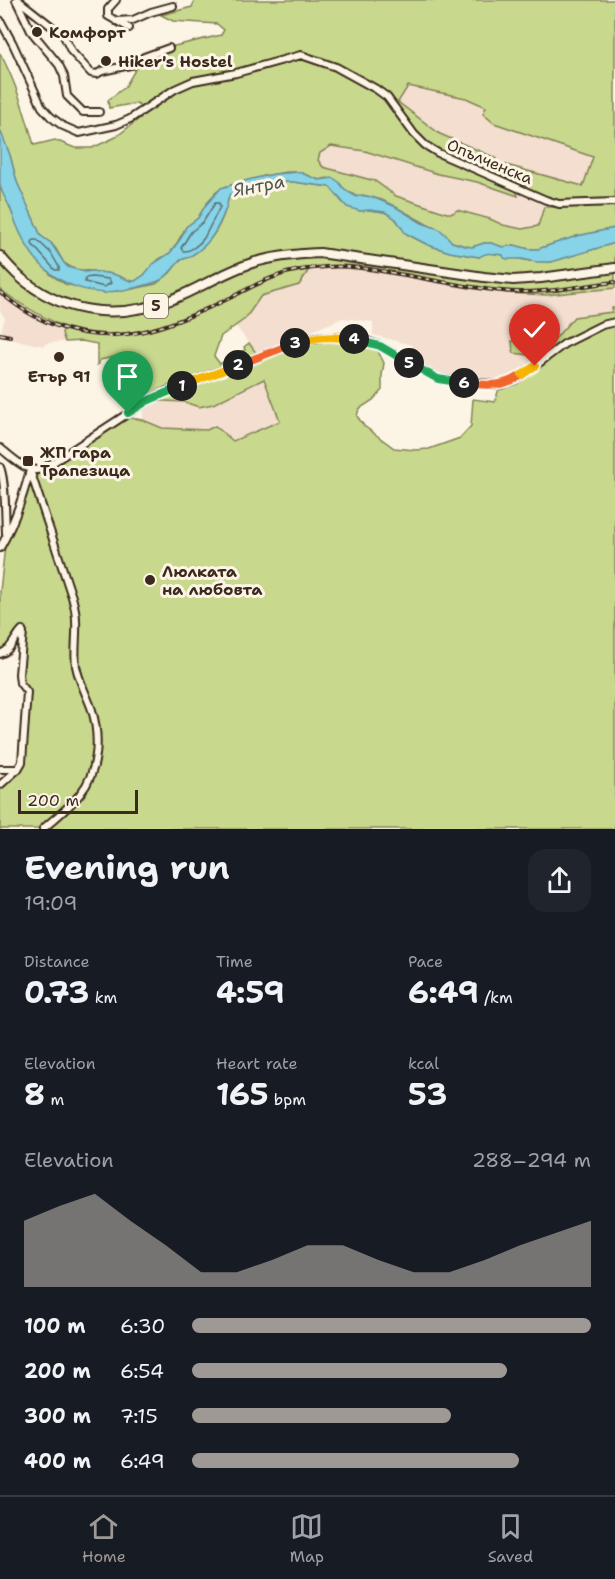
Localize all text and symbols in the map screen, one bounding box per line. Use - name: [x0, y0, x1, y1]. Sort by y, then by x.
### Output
- place label: Комфорт: [49, 22, 126, 43]
- marker: Комфорт: [30, 25, 44, 39]
- place label: Hiker's Hostel: [118, 51, 233, 72]
- marker: Hiker's Hostel: [99, 54, 113, 68]
- street label: Опълченска: [444, 134, 536, 189]
- water label: Янтра: [230, 169, 287, 203]
- road number: 5: [144, 294, 168, 318]
- pin: [509, 304, 560, 366]
- icon: check: [518, 313, 551, 346]
- pin: 4: [339, 324, 369, 354]
- pin: 3: [280, 328, 310, 358]
- text: 4: [348, 328, 360, 349]
- text: 3: [289, 332, 301, 353]
- pin: 5: [394, 348, 424, 378]
- marker: Етър 91: [52, 350, 66, 364]
- pin: 2: [223, 350, 253, 380]
- pin: [102, 351, 153, 413]
- text: 5: [404, 352, 414, 373]
- text: 2: [232, 354, 244, 375]
- icon: arrive: [111, 360, 144, 393]
- place label: Етър 91: [27, 366, 91, 387]
- pin: 6: [449, 368, 479, 398]
- pin: 1: [167, 371, 197, 401]
- text: 6: [458, 372, 470, 393]
- text: 1: [178, 375, 186, 396]
- place label: ЖП гара Трапезица: [40, 442, 130, 481]
- marker: ЖП гара Трапезица: [21, 454, 35, 468]
- place label: Люлката на любовта: [162, 561, 263, 600]
- marker: Люлката на любовта: [143, 573, 157, 587]
- scale bar: [18, 787, 138, 815]
- text: 200 m: [27, 790, 79, 811]
- text: Evening run: [24, 845, 230, 890]
- button: share: [528, 849, 591, 912]
- text: 19:09: [24, 890, 77, 916]
- text: Distance: [24, 951, 90, 972]
- text: Time: [216, 951, 253, 972]
- text: Pace: [408, 951, 443, 972]
- text: 0.73: [24, 972, 89, 1013]
- text: 4:59: [216, 972, 285, 1013]
- text: 6:49: [408, 972, 479, 1013]
- text: km: [89, 987, 117, 1008]
- text: /km: [479, 987, 513, 1008]
- text: Elevation: [24, 1053, 96, 1074]
- text: Heart rate: [216, 1053, 298, 1074]
- text: kcal: [408, 1053, 439, 1074]
- text: 8: [24, 1074, 45, 1115]
- text: 165: [216, 1074, 268, 1115]
- text: 53: [408, 1074, 447, 1115]
- text: m: [45, 1089, 64, 1110]
- text: bpm: [268, 1089, 306, 1110]
- text: Elevation: [24, 1147, 114, 1173]
- text: 288–294 m: [472, 1147, 591, 1173]
- text: 100 m: [24, 1313, 86, 1339]
- text: 6:30: [120, 1313, 165, 1339]
- text: 200 m: [24, 1358, 91, 1384]
- text: 6:54: [120, 1358, 164, 1384]
- text: 300 m: [24, 1403, 91, 1429]
- text: 7:15: [120, 1403, 158, 1429]
- text: 400 m: [24, 1448, 91, 1474]
- text: 6:49: [120, 1448, 165, 1474]
- tab: Home: [82, 1510, 126, 1567]
- tab: Map: [290, 1510, 324, 1567]
- tab: Saved: [488, 1510, 533, 1567]

